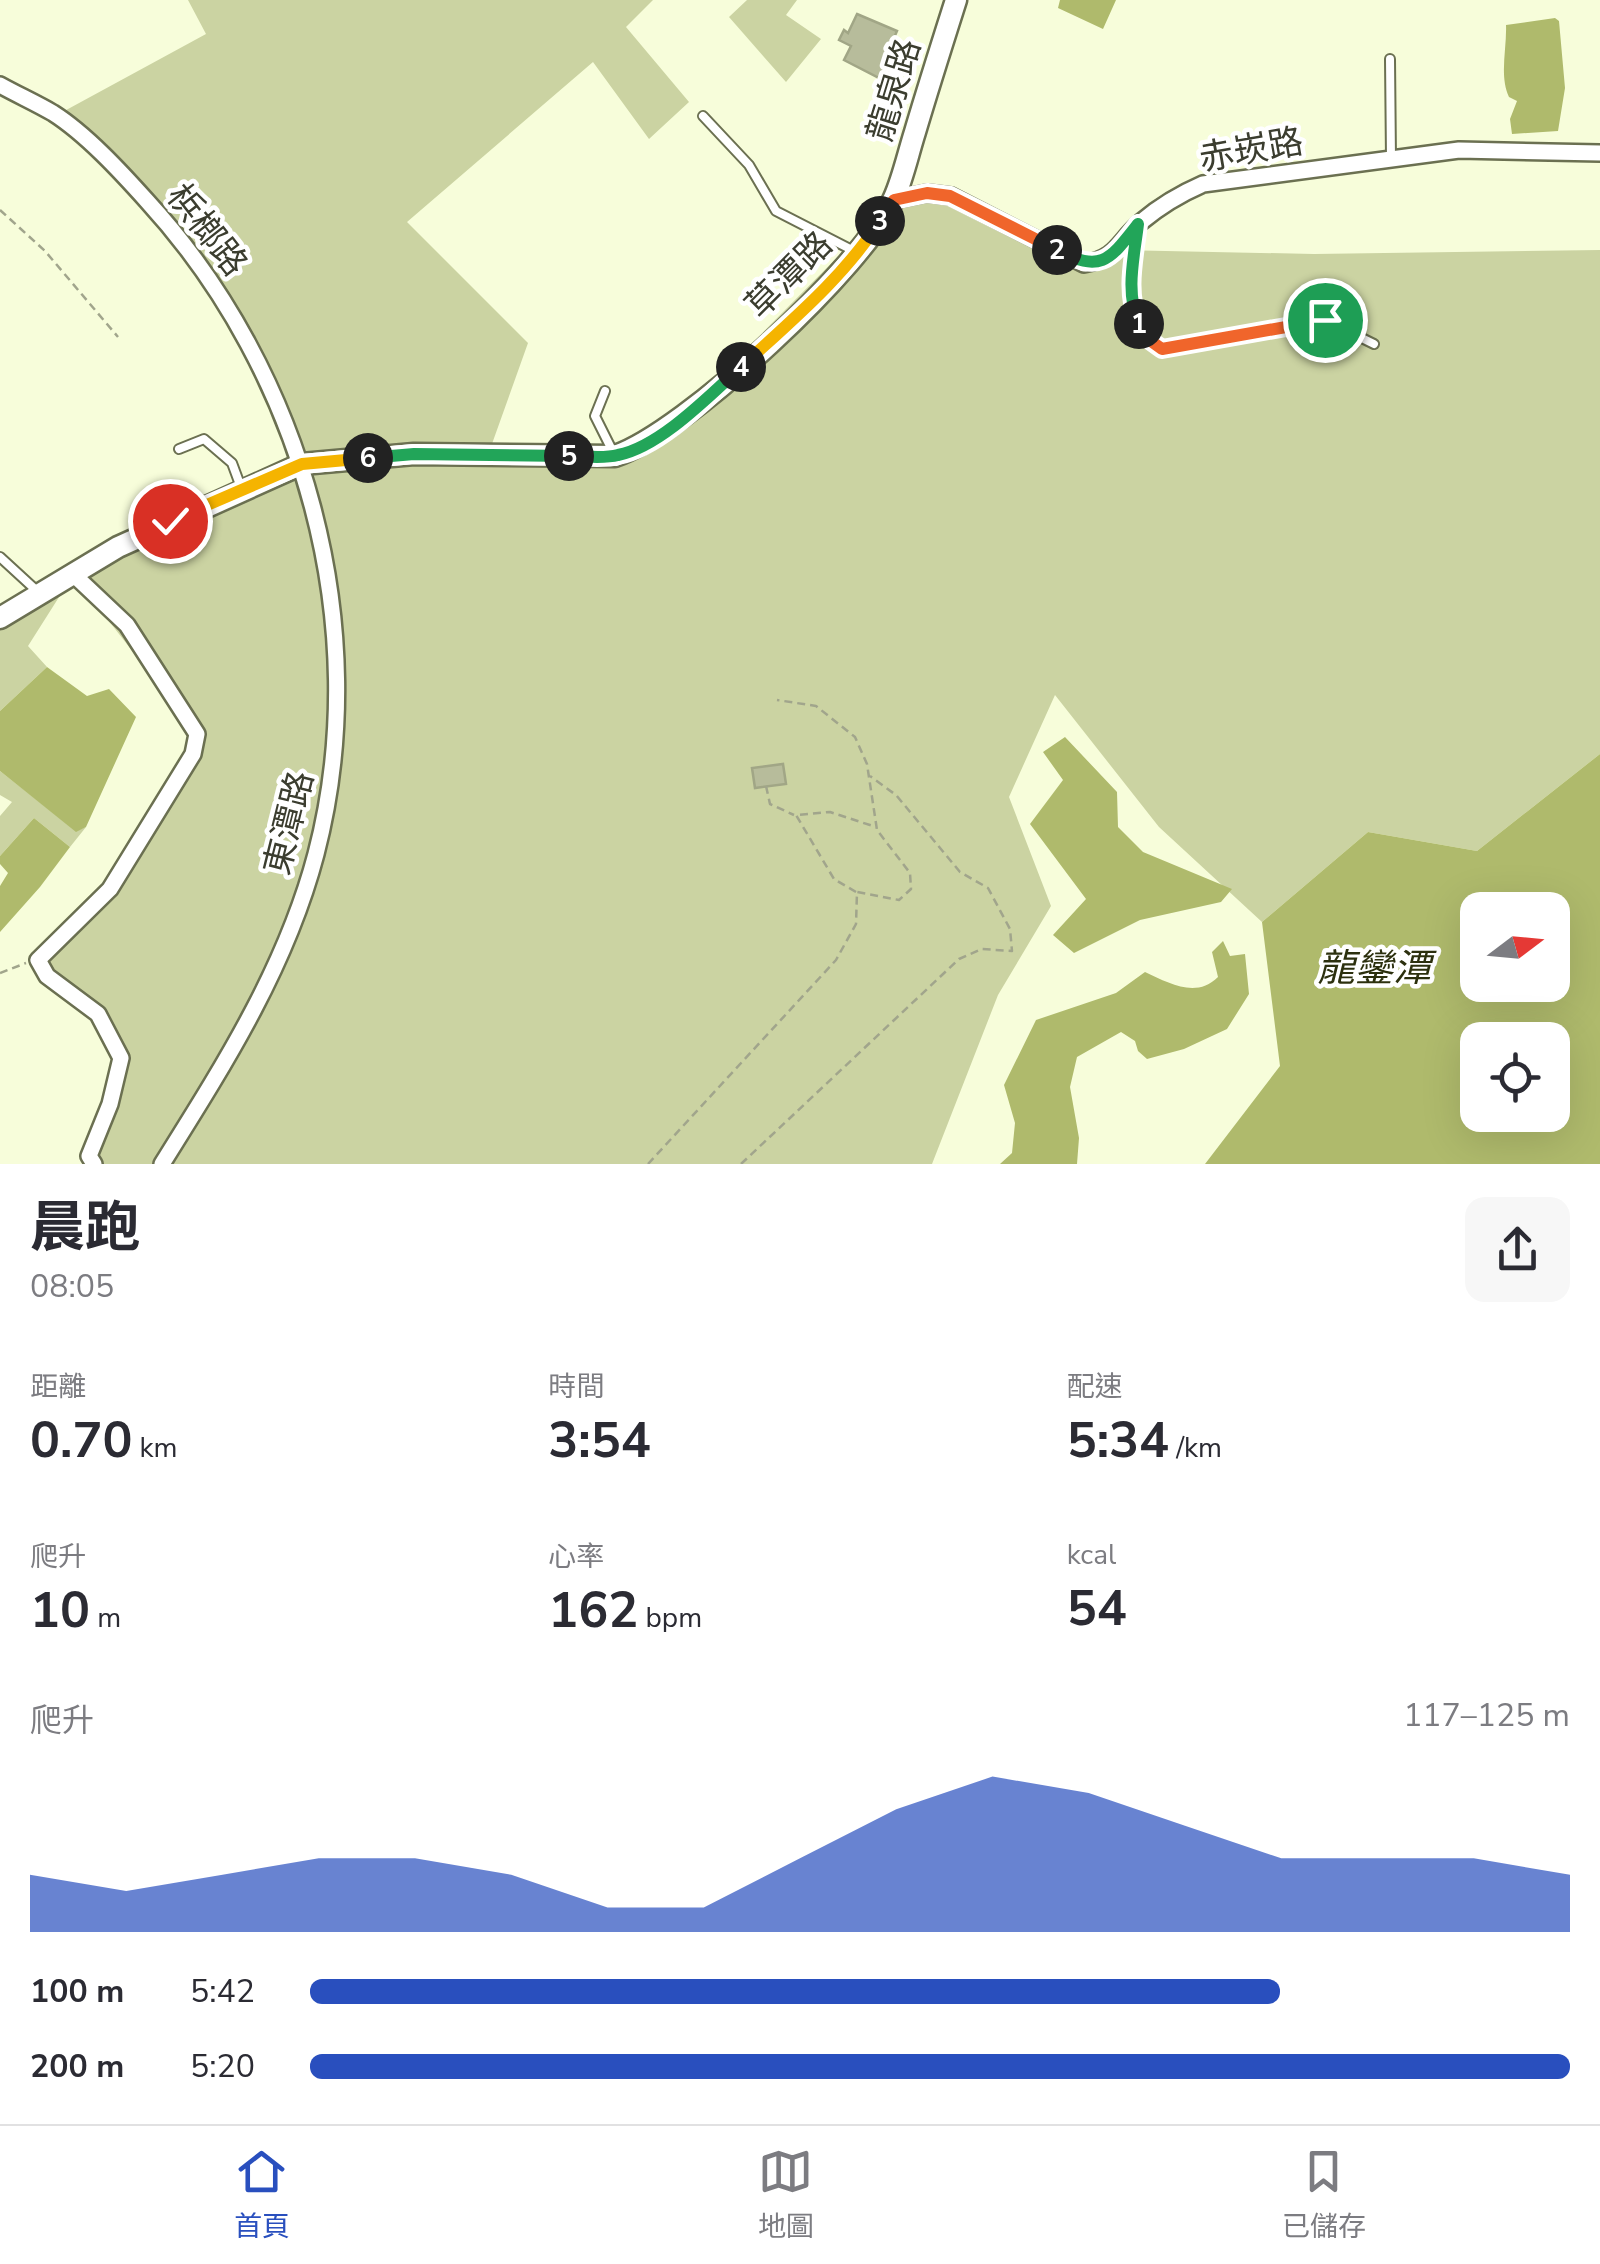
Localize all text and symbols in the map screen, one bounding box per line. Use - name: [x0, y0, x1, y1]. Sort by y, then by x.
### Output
- street label: 龍泉路: [856, 33, 932, 147]
- street label: 赤崁路: [1195, 118, 1307, 182]
- street label: 梹榔路: [156, 174, 258, 286]
- pin: 3: [855, 196, 905, 246]
- text: 3: [872, 202, 888, 240]
- street label: 草潭路: [735, 221, 843, 329]
- pin: 2: [1032, 225, 1082, 275]
- text: 2: [1049, 231, 1065, 269]
- pin: [1283, 278, 1368, 363]
- icon: arrive: [1298, 293, 1353, 348]
- pin: 1: [1114, 299, 1164, 349]
- text: 1: [1131, 305, 1147, 343]
- pin: 4: [716, 342, 766, 392]
- text: 4: [733, 348, 749, 386]
- pin: 5: [544, 431, 594, 481]
- pin: 6: [343, 433, 393, 483]
- text: 5: [561, 437, 577, 475]
- text: 6: [360, 439, 376, 477]
- pin: [128, 479, 213, 564]
- icon: check: [143, 494, 198, 549]
- street label: 東潭路: [253, 766, 325, 880]
- north arrow: [1460, 892, 1570, 1002]
- map controls: [1460, 892, 1570, 1132]
- water label: 龍鑾潭: [1317, 943, 1437, 994]
- button: locate: [1460, 1022, 1570, 1132]
- text: 晨跑: [30, 1190, 140, 1265]
- button: share: [1465, 1197, 1570, 1302]
- text: 08:05: [30, 1265, 114, 1308]
- text: 距離: [30, 1368, 86, 1406]
- text: 時間: [548, 1368, 604, 1406]
- text: 配速: [1067, 1368, 1123, 1406]
- text: 0.70: [30, 1406, 132, 1475]
- text: 3:54: [548, 1406, 651, 1475]
- text: 5:34: [1067, 1406, 1169, 1475]
- text: km: [132, 1429, 178, 1467]
- text: /km: [1169, 1429, 1222, 1467]
- text: kcal: [1067, 1536, 1116, 1574]
- text: 爬升: [30, 1538, 86, 1576]
- text: 心率: [548, 1538, 604, 1576]
- text: 54: [1067, 1574, 1127, 1643]
- text: 10: [30, 1576, 90, 1645]
- text: 162: [548, 1576, 638, 1645]
- text: m: [90, 1599, 121, 1637]
- text: bpm: [638, 1599, 702, 1637]
- text: 117–125 m: [1403, 1694, 1570, 1737]
- text: 爬升: [30, 1699, 94, 1742]
- text: 100 m: [30, 1970, 124, 2013]
- text: 5:42: [190, 1970, 255, 2013]
- text: 200 m: [30, 2045, 124, 2088]
- text: 5:20: [190, 2045, 255, 2088]
- tab: 首頁: [234, 2144, 290, 2246]
- tab: 地圖: [758, 2144, 814, 2246]
- tab: 已儲存: [1282, 2144, 1366, 2246]

